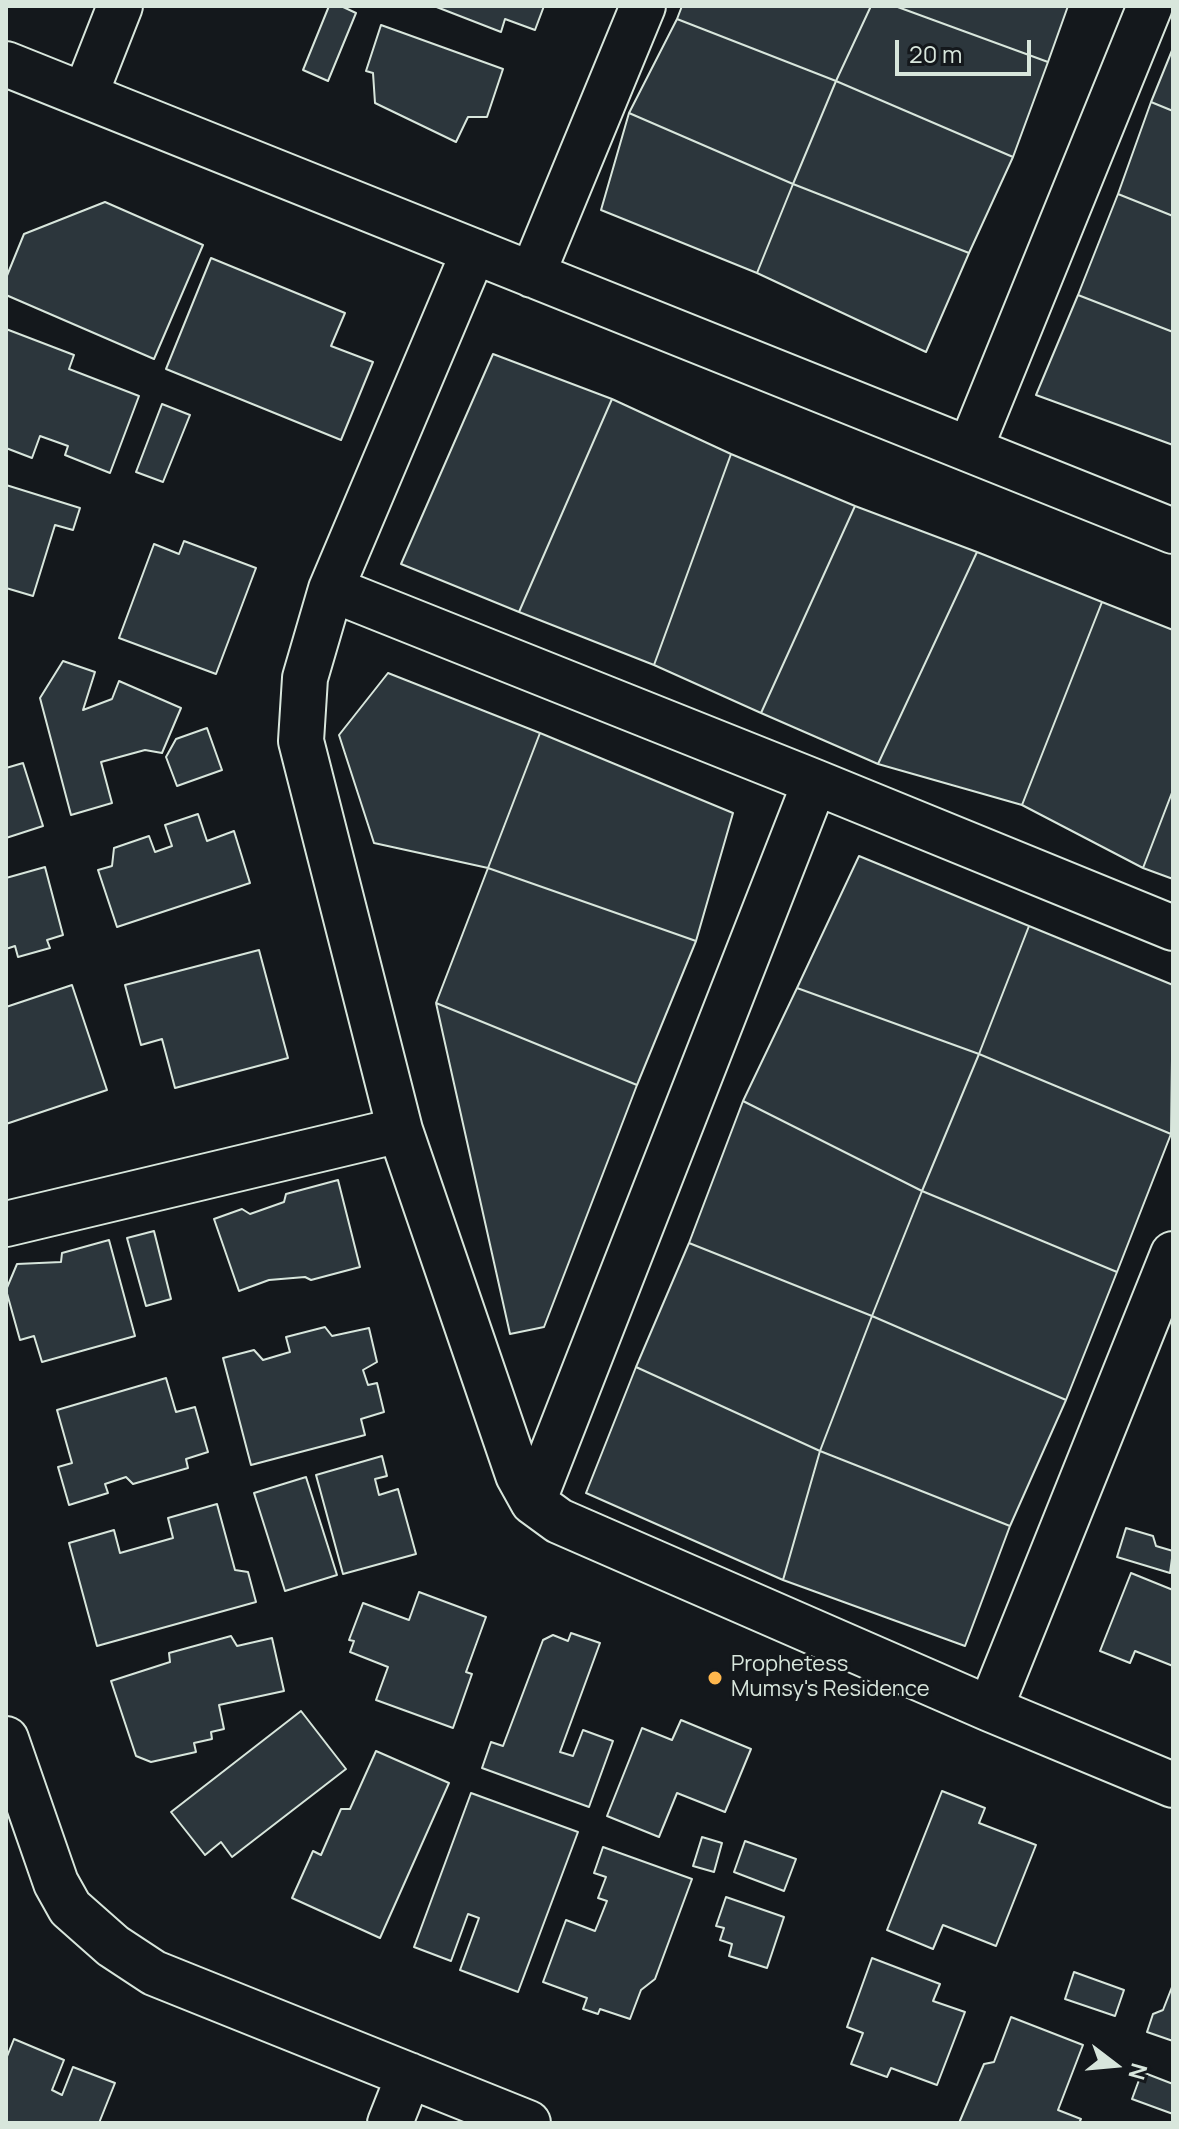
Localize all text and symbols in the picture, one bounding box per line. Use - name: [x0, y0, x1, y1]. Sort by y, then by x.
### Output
- scale bar: [899, 24, 1035, 74]
- text: 20 m: [909, 37, 962, 70]
- place label: Prophetess Mumsy's Residence: [731, 1652, 929, 1704]
- marker: Prophetess Mumsy's Residence: [706, 1669, 724, 1687]
- north arrow: [1075, 2025, 1155, 2105]
- text: N: [1121, 2060, 1155, 2083]

